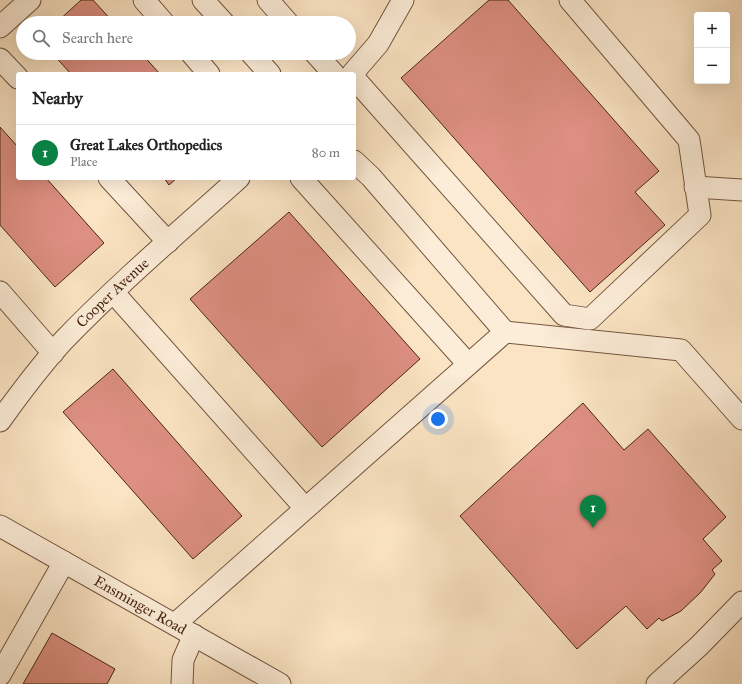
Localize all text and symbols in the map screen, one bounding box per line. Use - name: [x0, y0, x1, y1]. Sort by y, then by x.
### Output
- map controls: [694, 12, 730, 84]
- button: +: [694, 12, 730, 48]
- search box: [16, 16, 356, 60]
- icon: search: [30, 27, 52, 49]
- text: Search here: [62, 29, 133, 47]
- button: −: [694, 48, 730, 84]
- text: Nearby: [32, 88, 83, 109]
- text: Great Lakes Orthopedics: [70, 136, 222, 154]
- text: 1: [42, 145, 48, 161]
- text: 80 m: [312, 145, 340, 161]
- text: Place: [70, 154, 97, 170]
- street label: Cooper Avenue: [72, 254, 152, 331]
- your location: [428, 409, 448, 429]
- pin: 1: [580, 495, 606, 528]
- street label: Ensminger Road: [91, 572, 190, 639]

